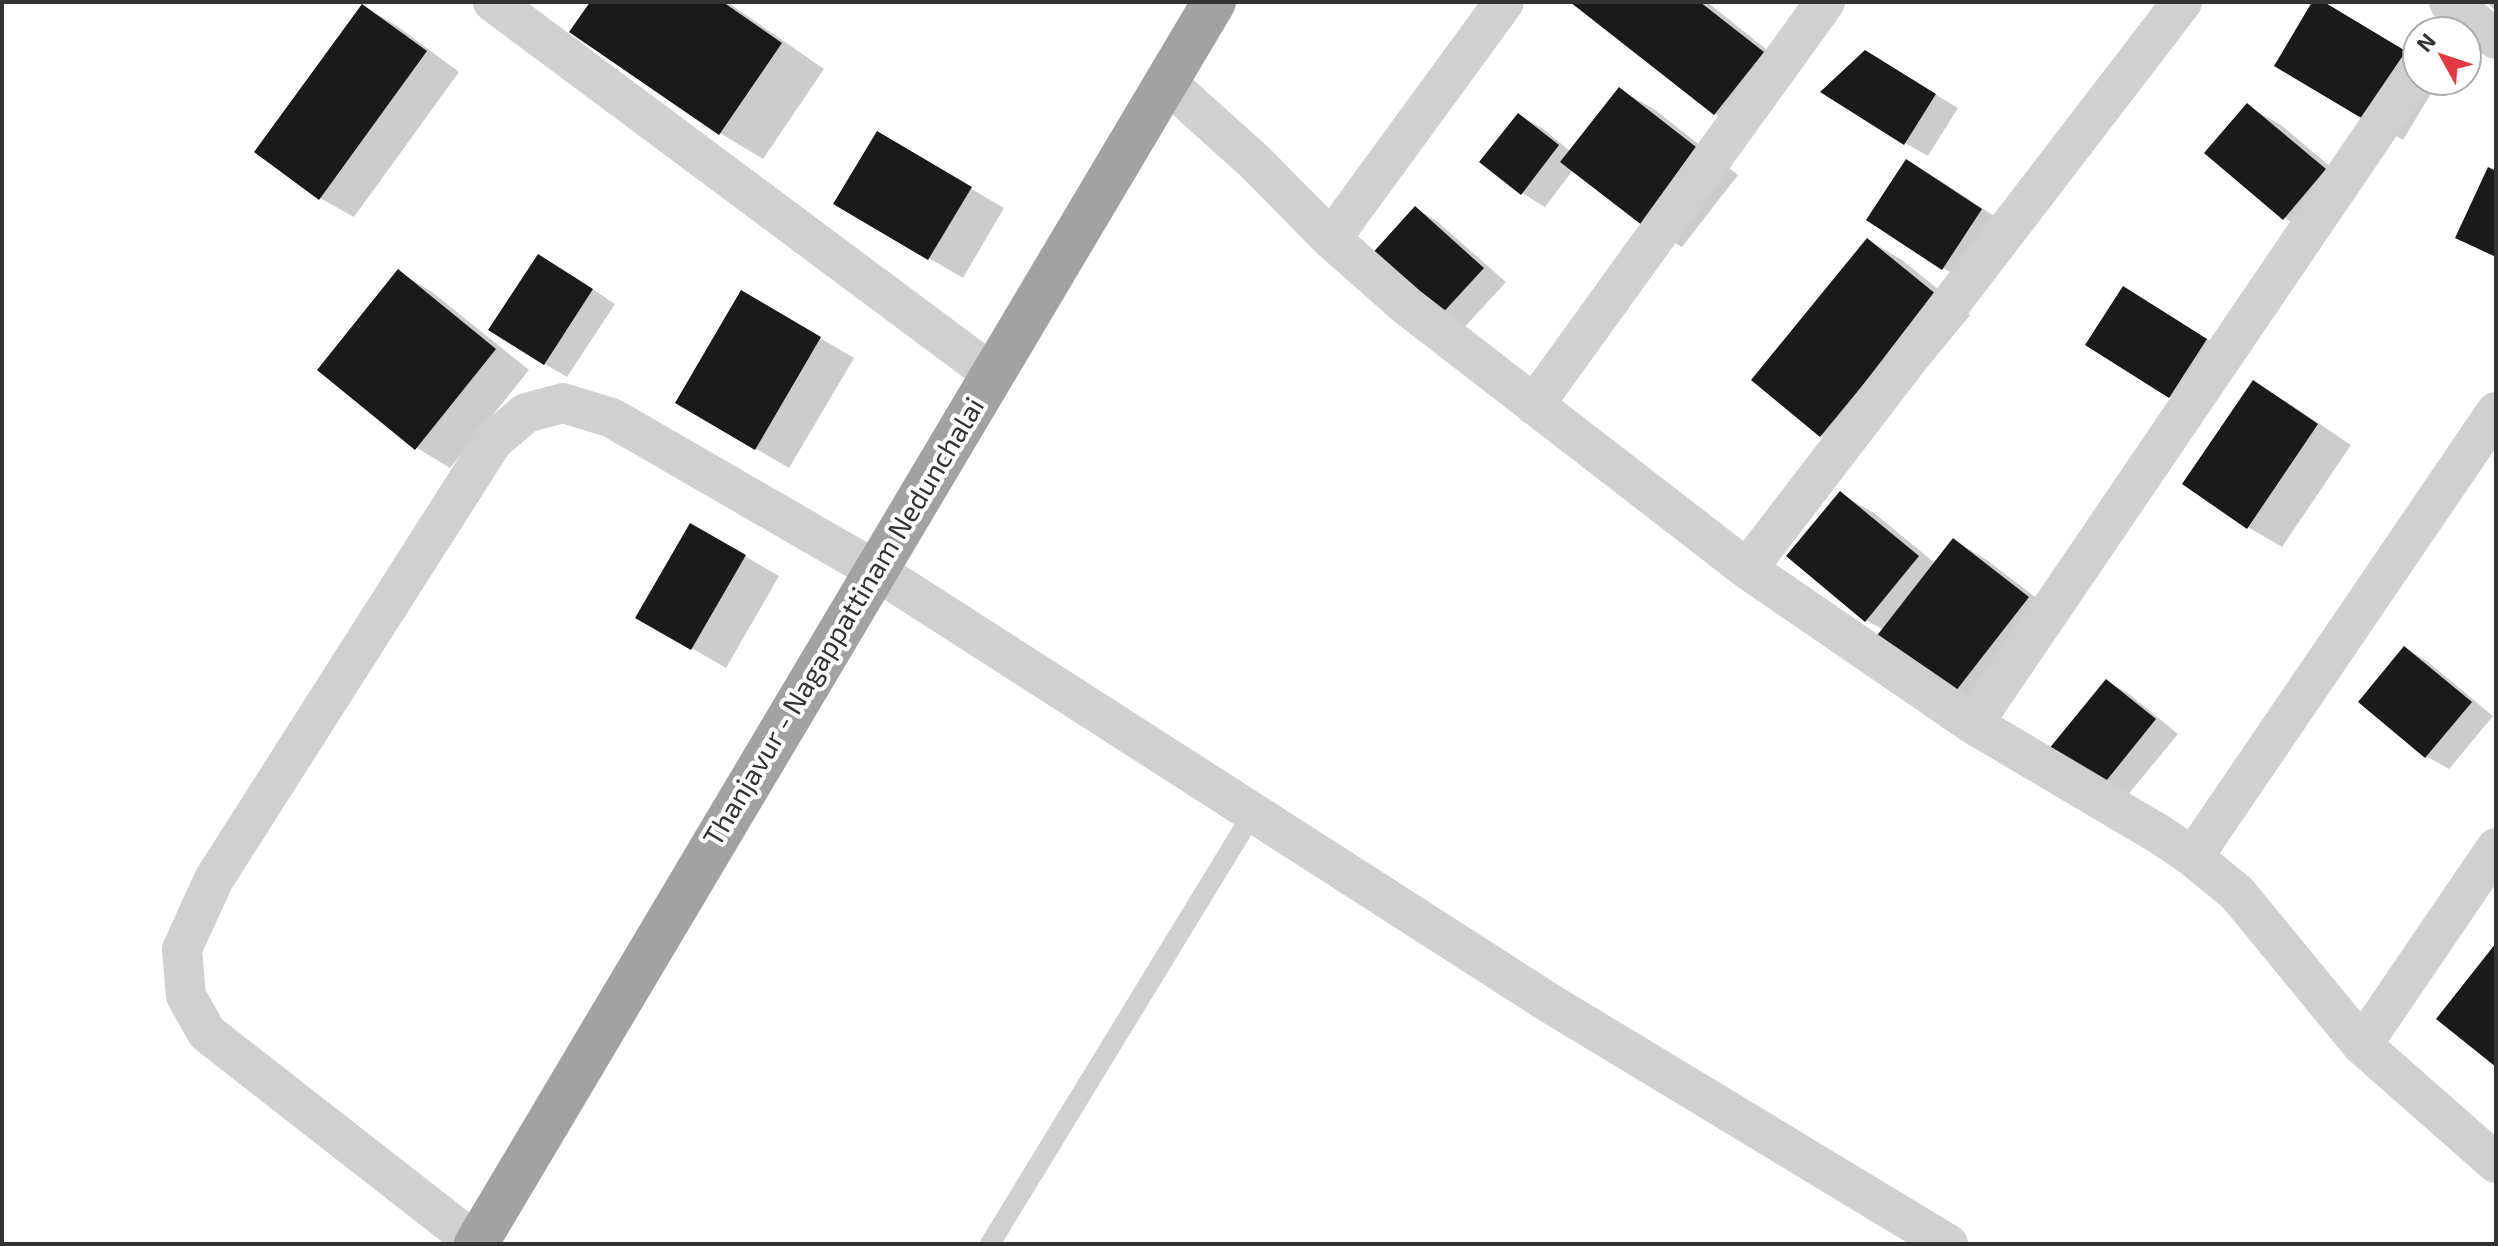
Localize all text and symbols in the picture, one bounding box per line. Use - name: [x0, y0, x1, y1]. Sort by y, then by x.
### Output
- north arrow: [2402, 16, 2482, 96]
- text: N: [2410, 27, 2440, 56]
- street label: Thanjavur - Nagappattinam Nedunchalai: [696, 392, 992, 852]

